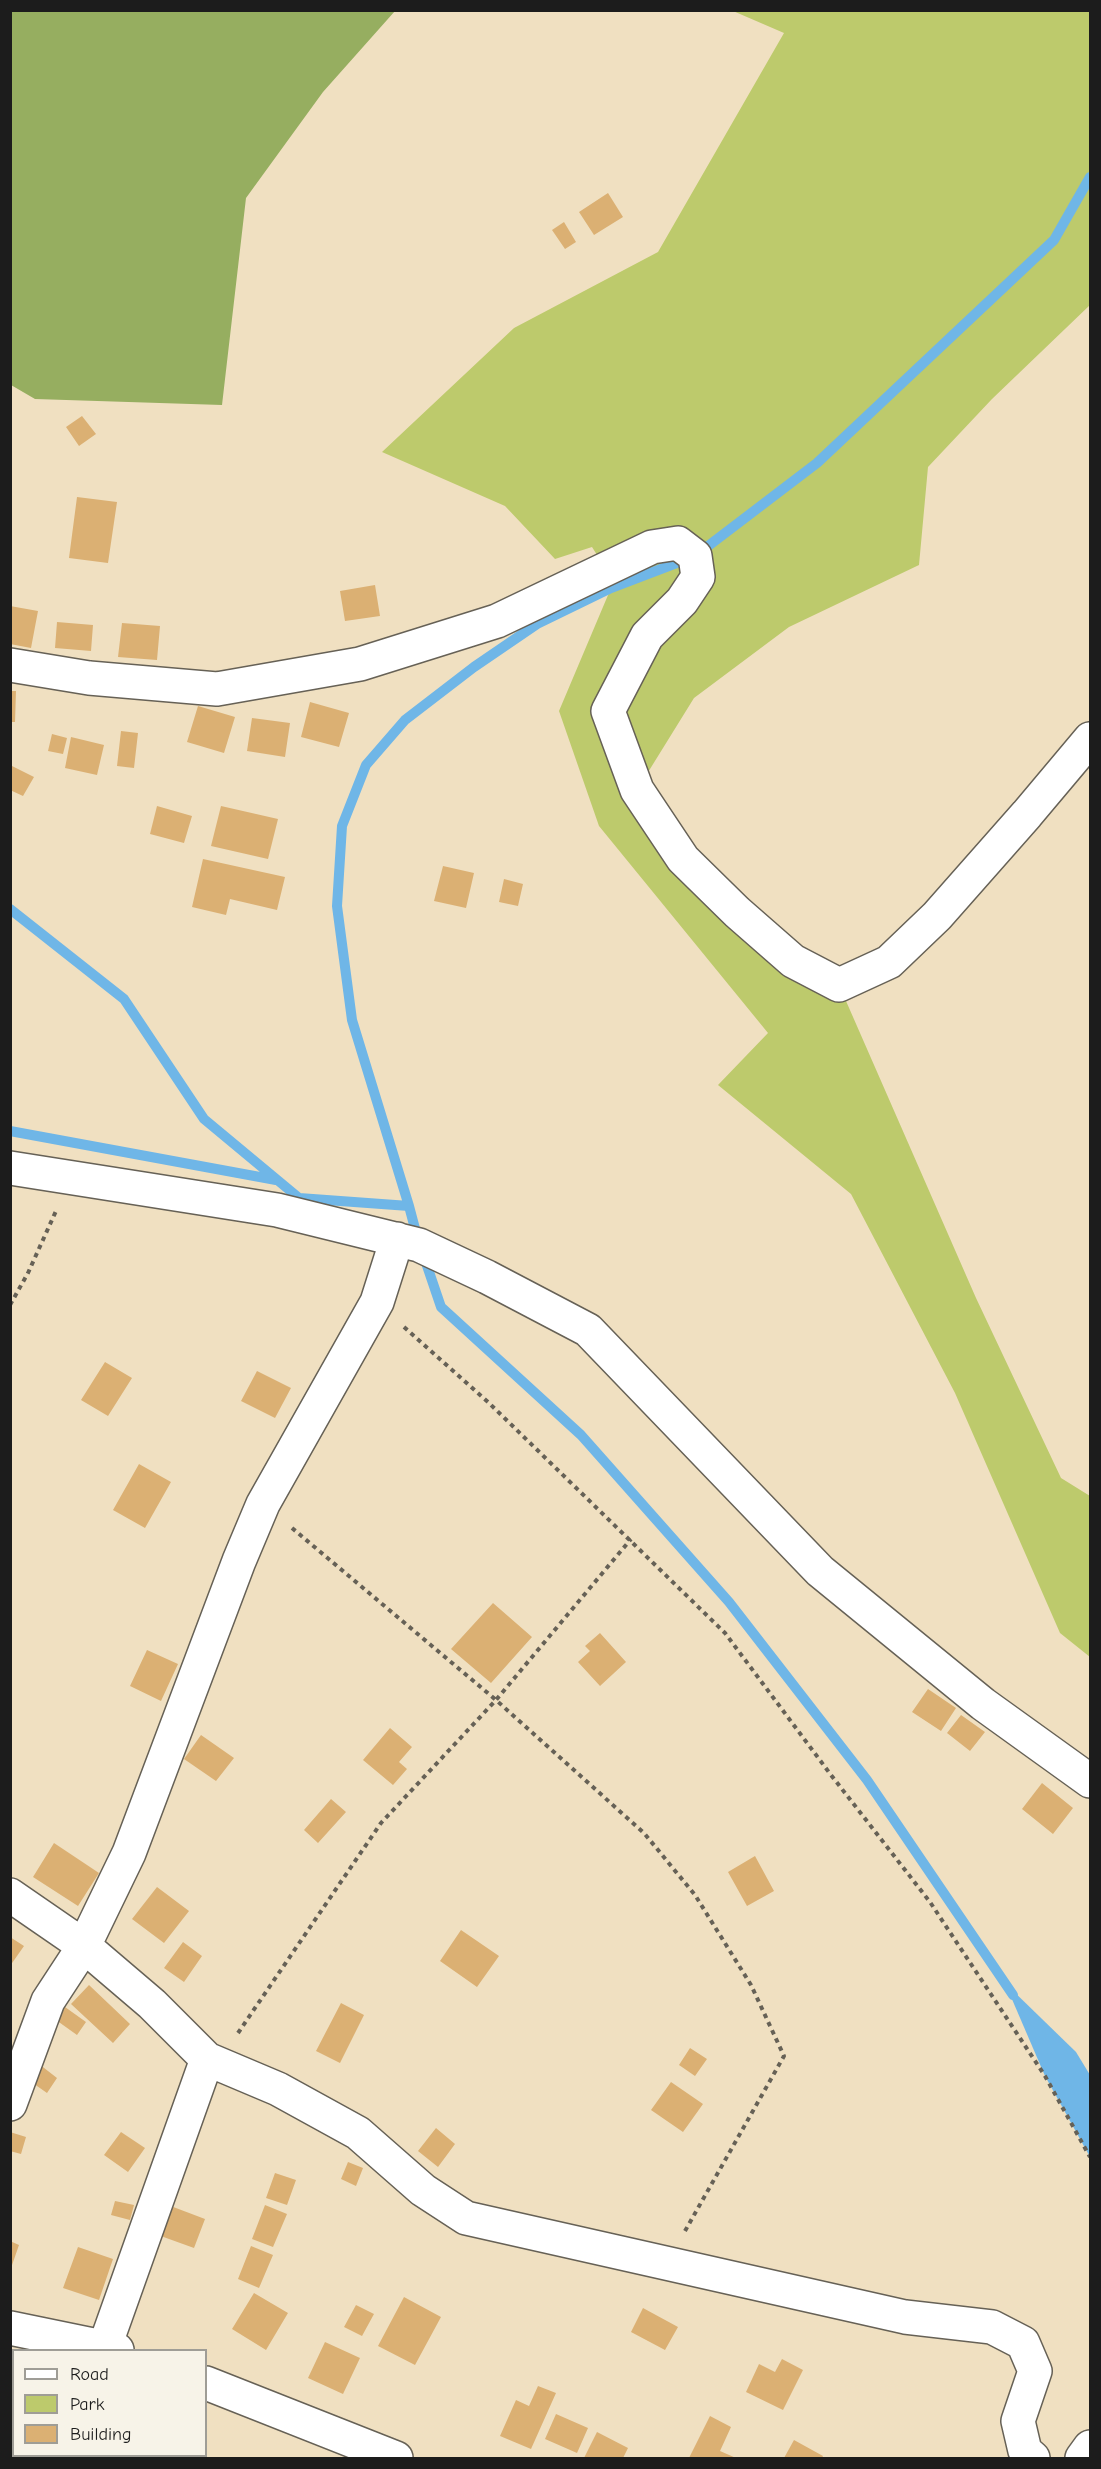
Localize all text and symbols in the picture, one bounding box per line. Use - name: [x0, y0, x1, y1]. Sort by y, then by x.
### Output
- legend: [12, 2349, 207, 2457]
- text: Road: [70, 2364, 109, 2385]
- text: Park: [70, 2394, 104, 2415]
- text: Building: [70, 2424, 132, 2445]

